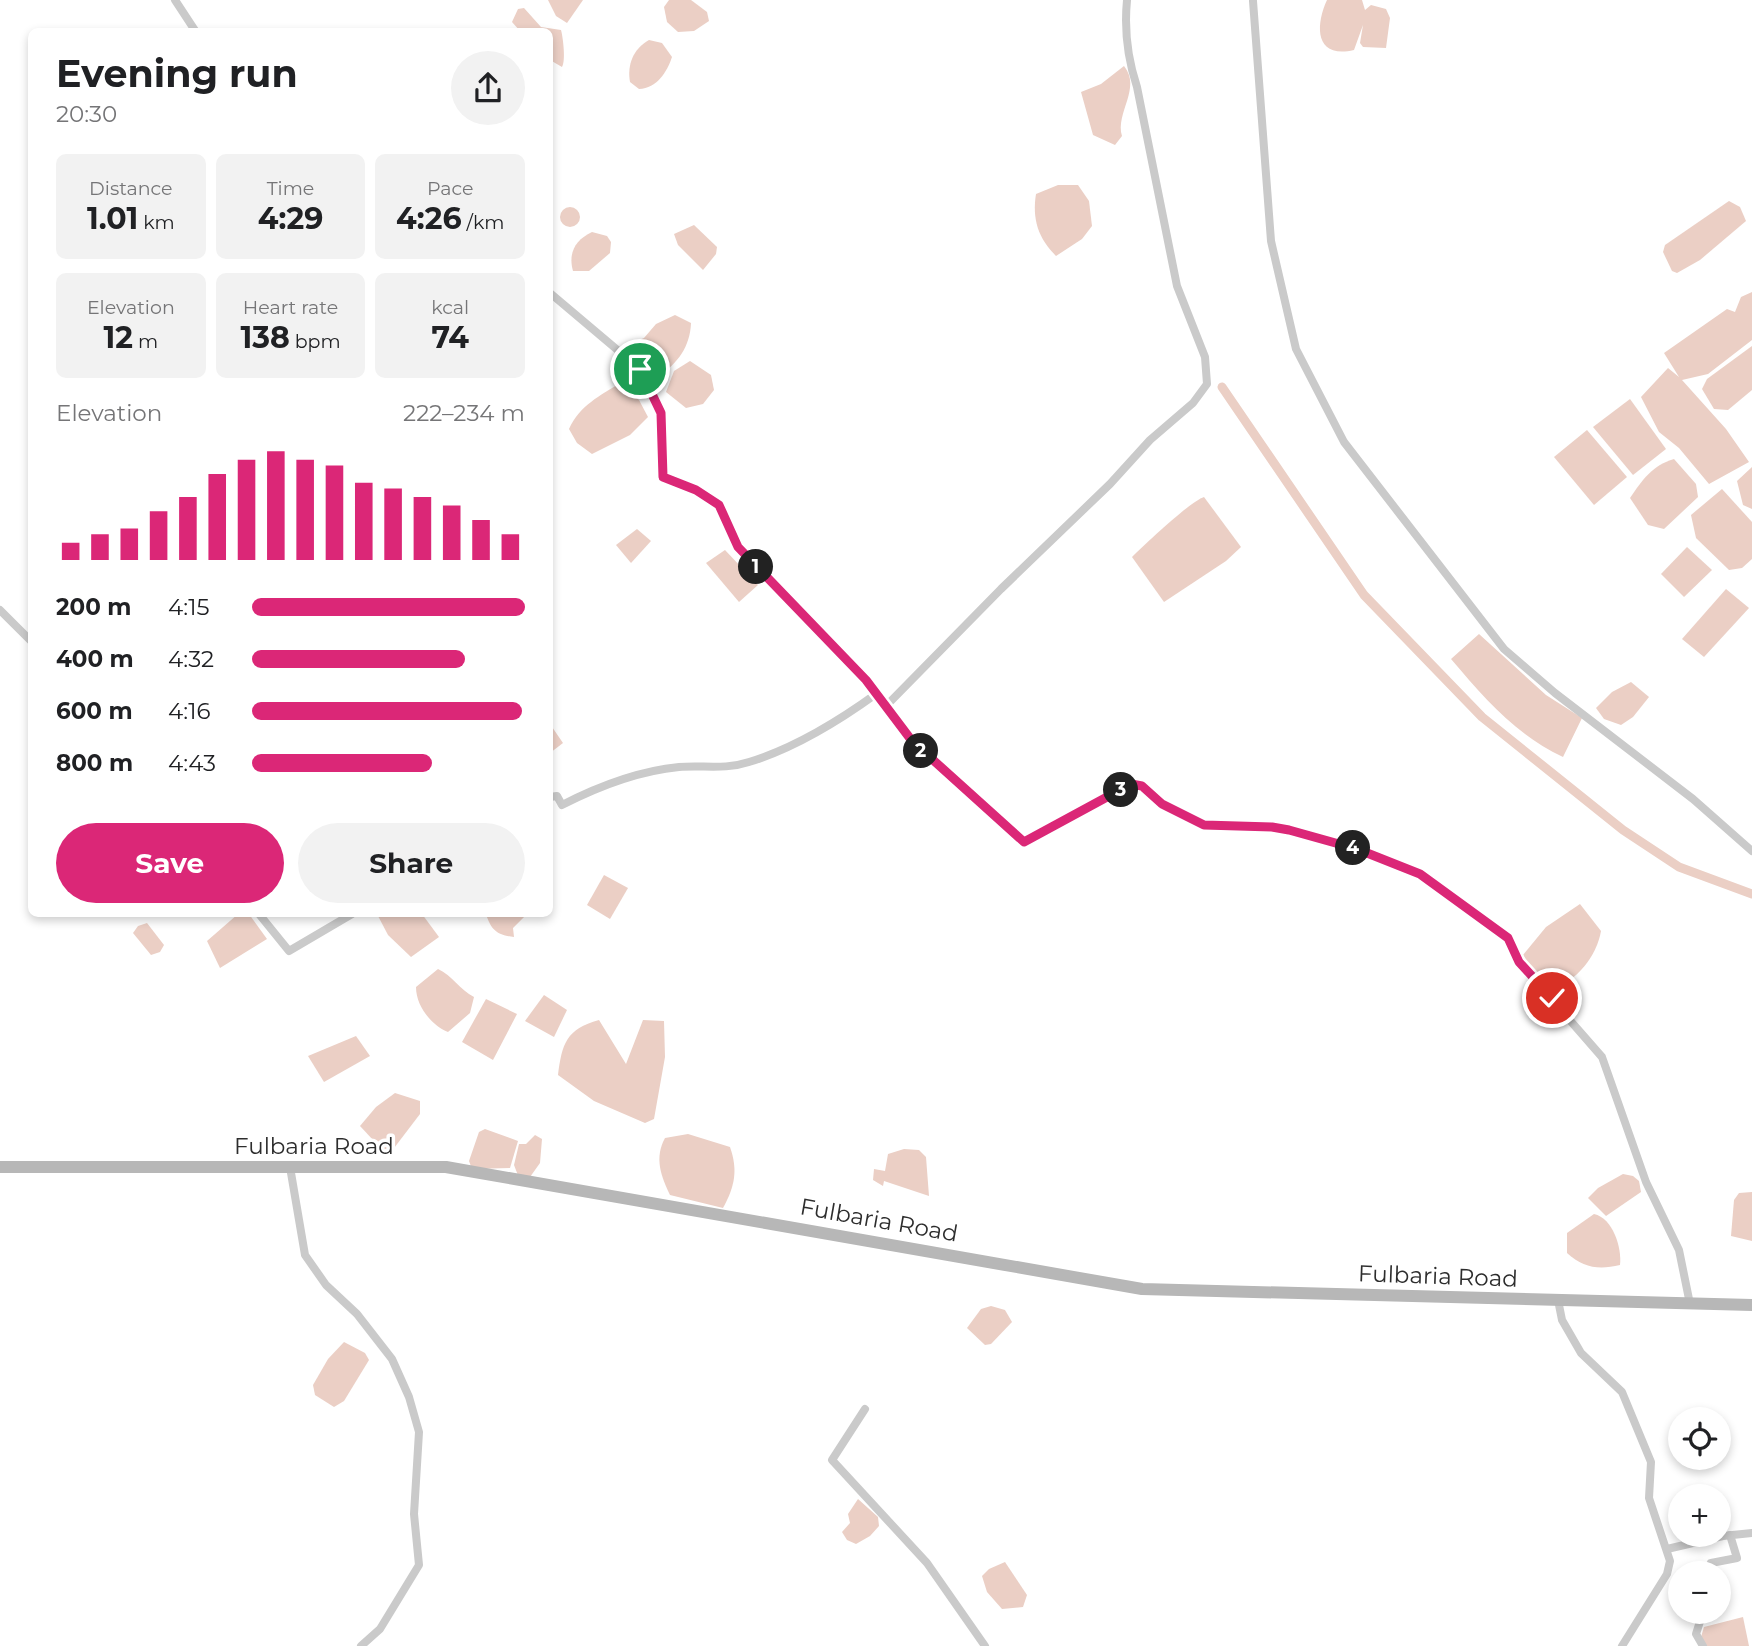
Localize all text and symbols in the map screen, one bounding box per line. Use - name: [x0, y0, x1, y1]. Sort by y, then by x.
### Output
- text: Evening run: [56, 50, 298, 97]
- button: share: [451, 51, 525, 125]
- text: 20:30: [56, 100, 117, 128]
- text: Distance: [89, 177, 173, 200]
- text: Time: [267, 177, 314, 200]
- text: Pace: [427, 177, 473, 200]
- text: 1.01: [87, 200, 138, 237]
- text: 4:29: [258, 200, 323, 237]
- text: 4:26: [396, 200, 462, 237]
- text: km: [138, 211, 175, 234]
- text: /km: [462, 211, 504, 234]
- text: Elevation: [87, 296, 175, 319]
- text: Heart rate: [243, 296, 338, 319]
- text: kcal: [431, 296, 469, 319]
- text: 12: [104, 319, 133, 356]
- text: 138: [240, 319, 290, 356]
- text: 74: [432, 319, 469, 356]
- text: m: [133, 330, 158, 353]
- text: bpm: [290, 330, 341, 353]
- pin: [610, 339, 670, 399]
- icon: arrive: [621, 350, 659, 388]
- text: Elevation: [56, 399, 162, 427]
- text: 222–234 m: [403, 399, 525, 427]
- pin: 1: [738, 550, 774, 584]
- text: 1: [752, 555, 759, 578]
- text: 200 m: [56, 593, 131, 621]
- text: 4:15: [168, 593, 210, 621]
- text: 400 m: [56, 645, 134, 673]
- text: 4:32: [168, 645, 214, 673]
- text: 600 m: [56, 697, 133, 725]
- text: 4:16: [168, 697, 211, 725]
- pin: 2: [904, 734, 939, 768]
- text: 2: [915, 739, 926, 762]
- text: 800 m: [56, 749, 133, 777]
- text: 4:43: [168, 749, 216, 777]
- pin: 3: [1104, 772, 1138, 808]
- text: 3: [1115, 778, 1126, 801]
- button: Save: [56, 823, 284, 903]
- button: Share: [298, 823, 525, 903]
- pin: 4: [1336, 830, 1370, 866]
- text: 4: [1346, 836, 1359, 859]
- pin: [1522, 968, 1582, 1028]
- icon: check: [1533, 979, 1571, 1017]
- street label: Fulbaria Road: [234, 1132, 394, 1160]
- street label: Fulbaria Road: [798, 1192, 960, 1248]
- street label: Fulbaria Road: [1358, 1259, 1518, 1293]
- map controls: [1668, 1407, 1731, 1624]
- button: locate: [1668, 1407, 1731, 1470]
- button: +: [1668, 1484, 1731, 1547]
- button: −: [1668, 1561, 1731, 1624]

